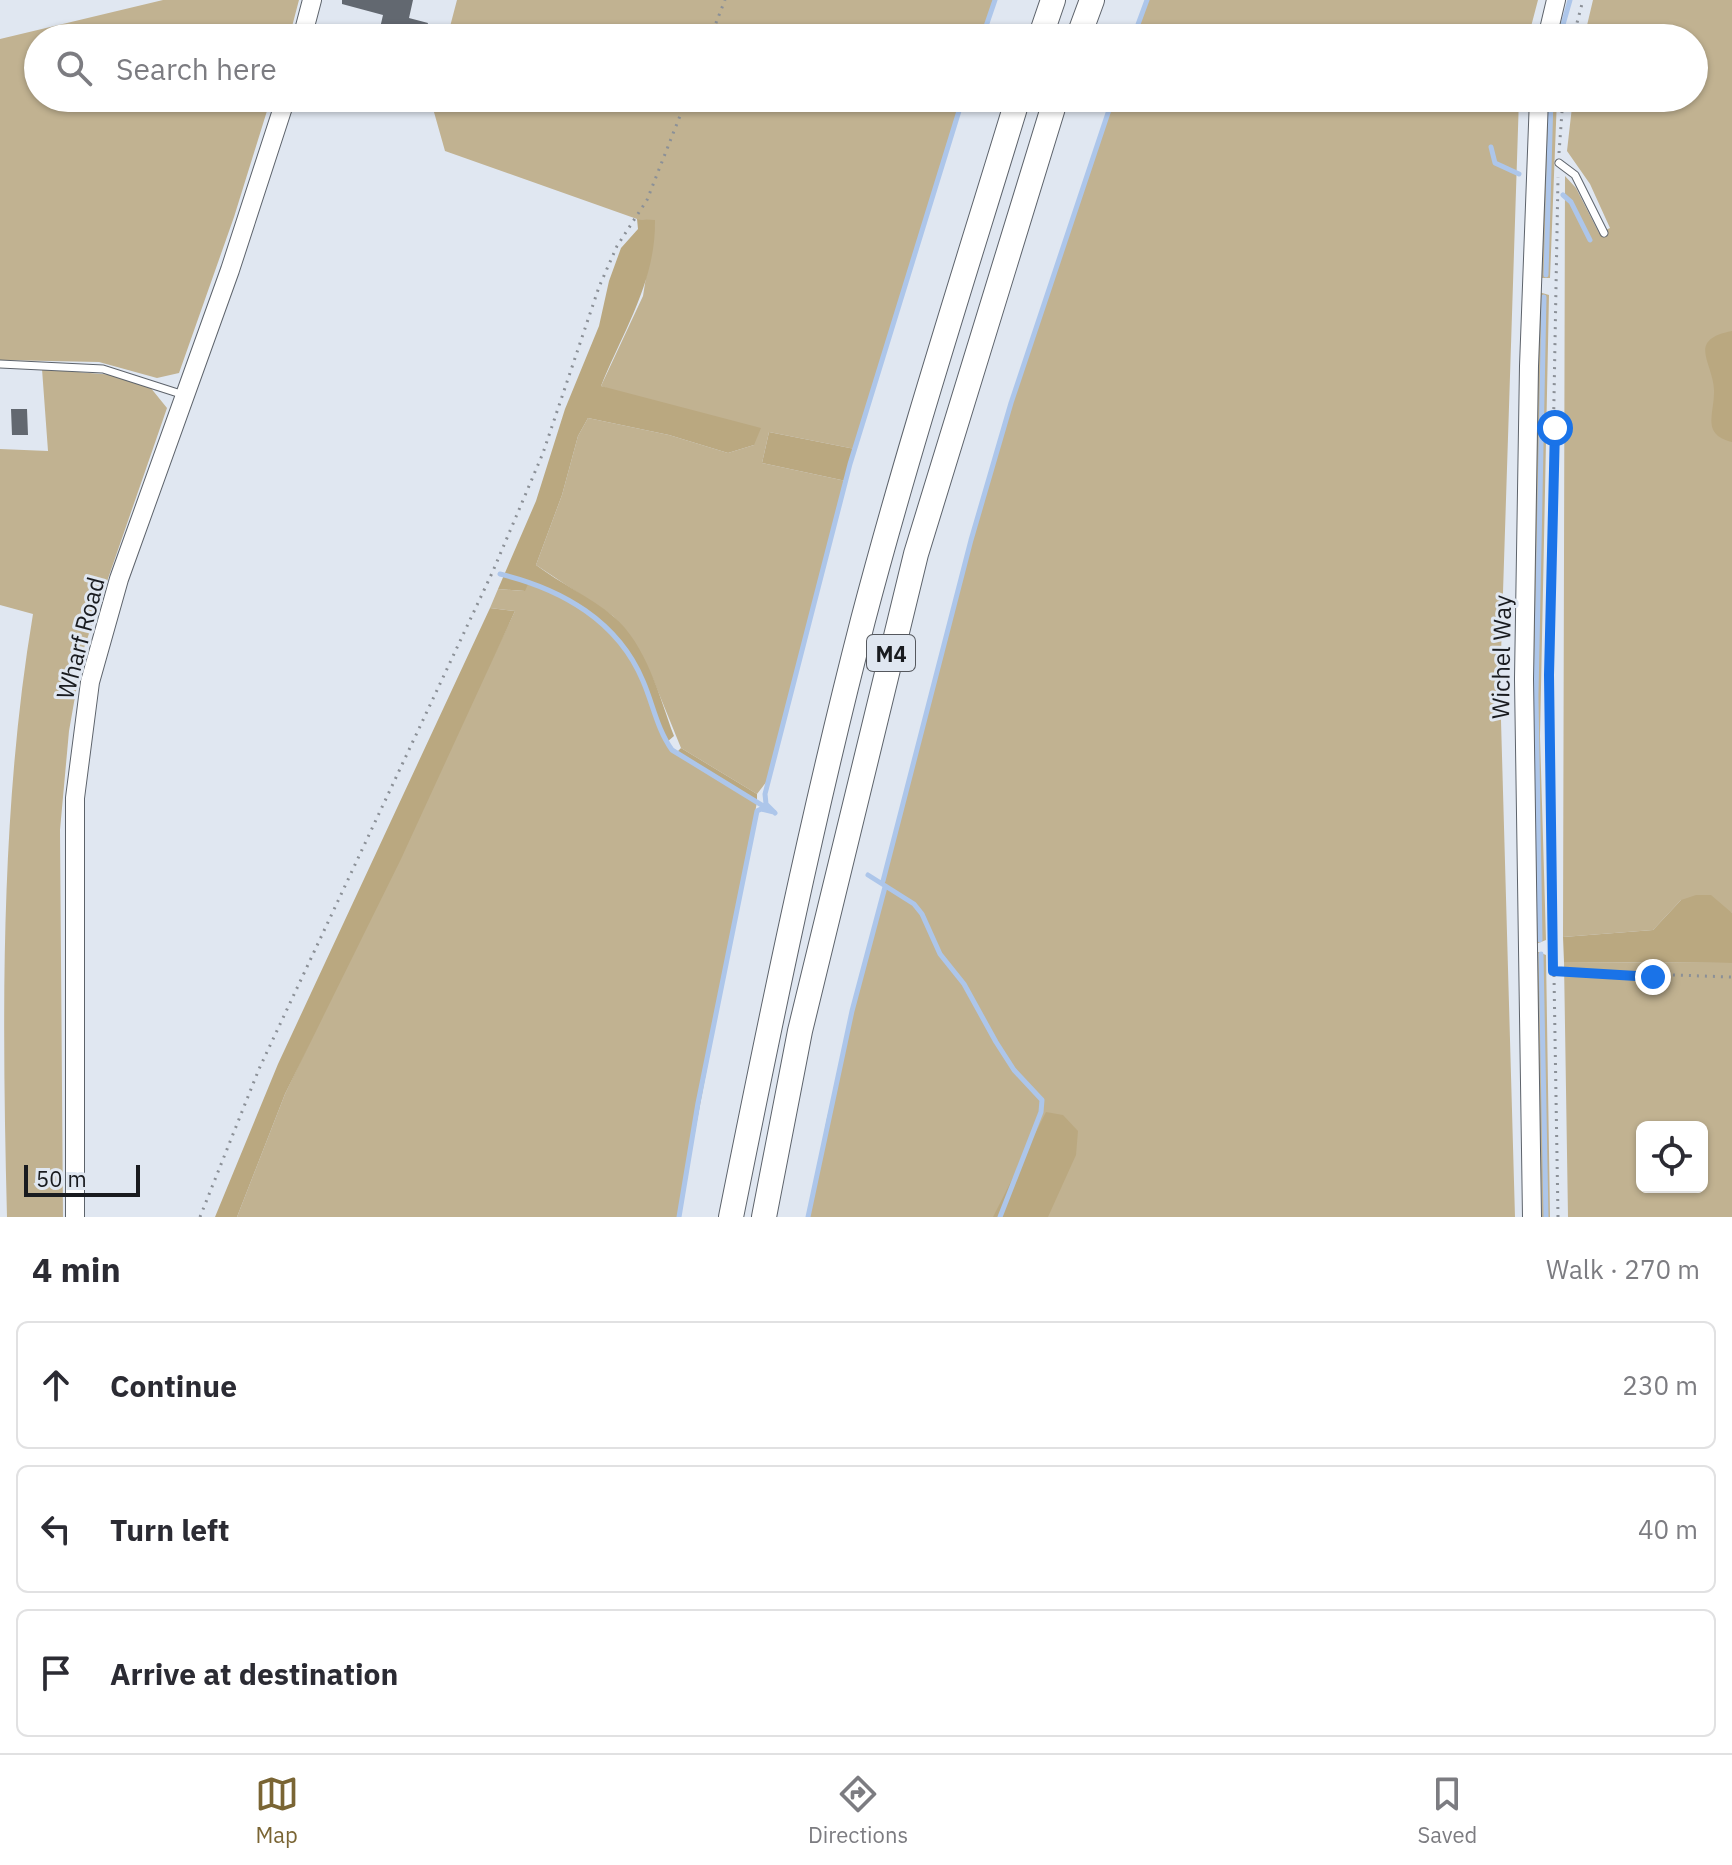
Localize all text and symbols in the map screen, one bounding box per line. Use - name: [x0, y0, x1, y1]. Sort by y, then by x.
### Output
- search box: [24, 24, 1708, 112]
- icon: search: [52, 46, 96, 90]
- text: Search here: [116, 49, 277, 88]
- route start: [1537, 410, 1573, 446]
- street label: Wharf Road: [48, 573, 112, 703]
- street label: Wichel Way: [1484, 595, 1518, 719]
- road number: M4: [867, 635, 915, 671]
- route end: [1635, 959, 1671, 995]
- map controls: [1636, 1121, 1708, 1193]
- button: locate: [1636, 1121, 1708, 1193]
- scale bar: [24, 1161, 140, 1197]
- text: 50 m: [36, 1164, 87, 1193]
- text: 4 min: [32, 1247, 121, 1291]
- text: Walk · 270 m: [1546, 1252, 1700, 1286]
- icon: ahead: [34, 1363, 78, 1407]
- text: Continue: [110, 1366, 237, 1405]
- text: 230 m: [1622, 1368, 1698, 1402]
- icon: left: [34, 1507, 78, 1551]
- text: Turn left: [110, 1510, 229, 1549]
- text: 40 m: [1638, 1512, 1698, 1546]
- icon: arrive: [34, 1651, 78, 1695]
- text: Arrive at destination: [110, 1654, 398, 1693]
- tab: Map: [255, 1772, 299, 1849]
- tab: Directions: [808, 1772, 908, 1849]
- tab: Saved: [1417, 1772, 1477, 1849]

